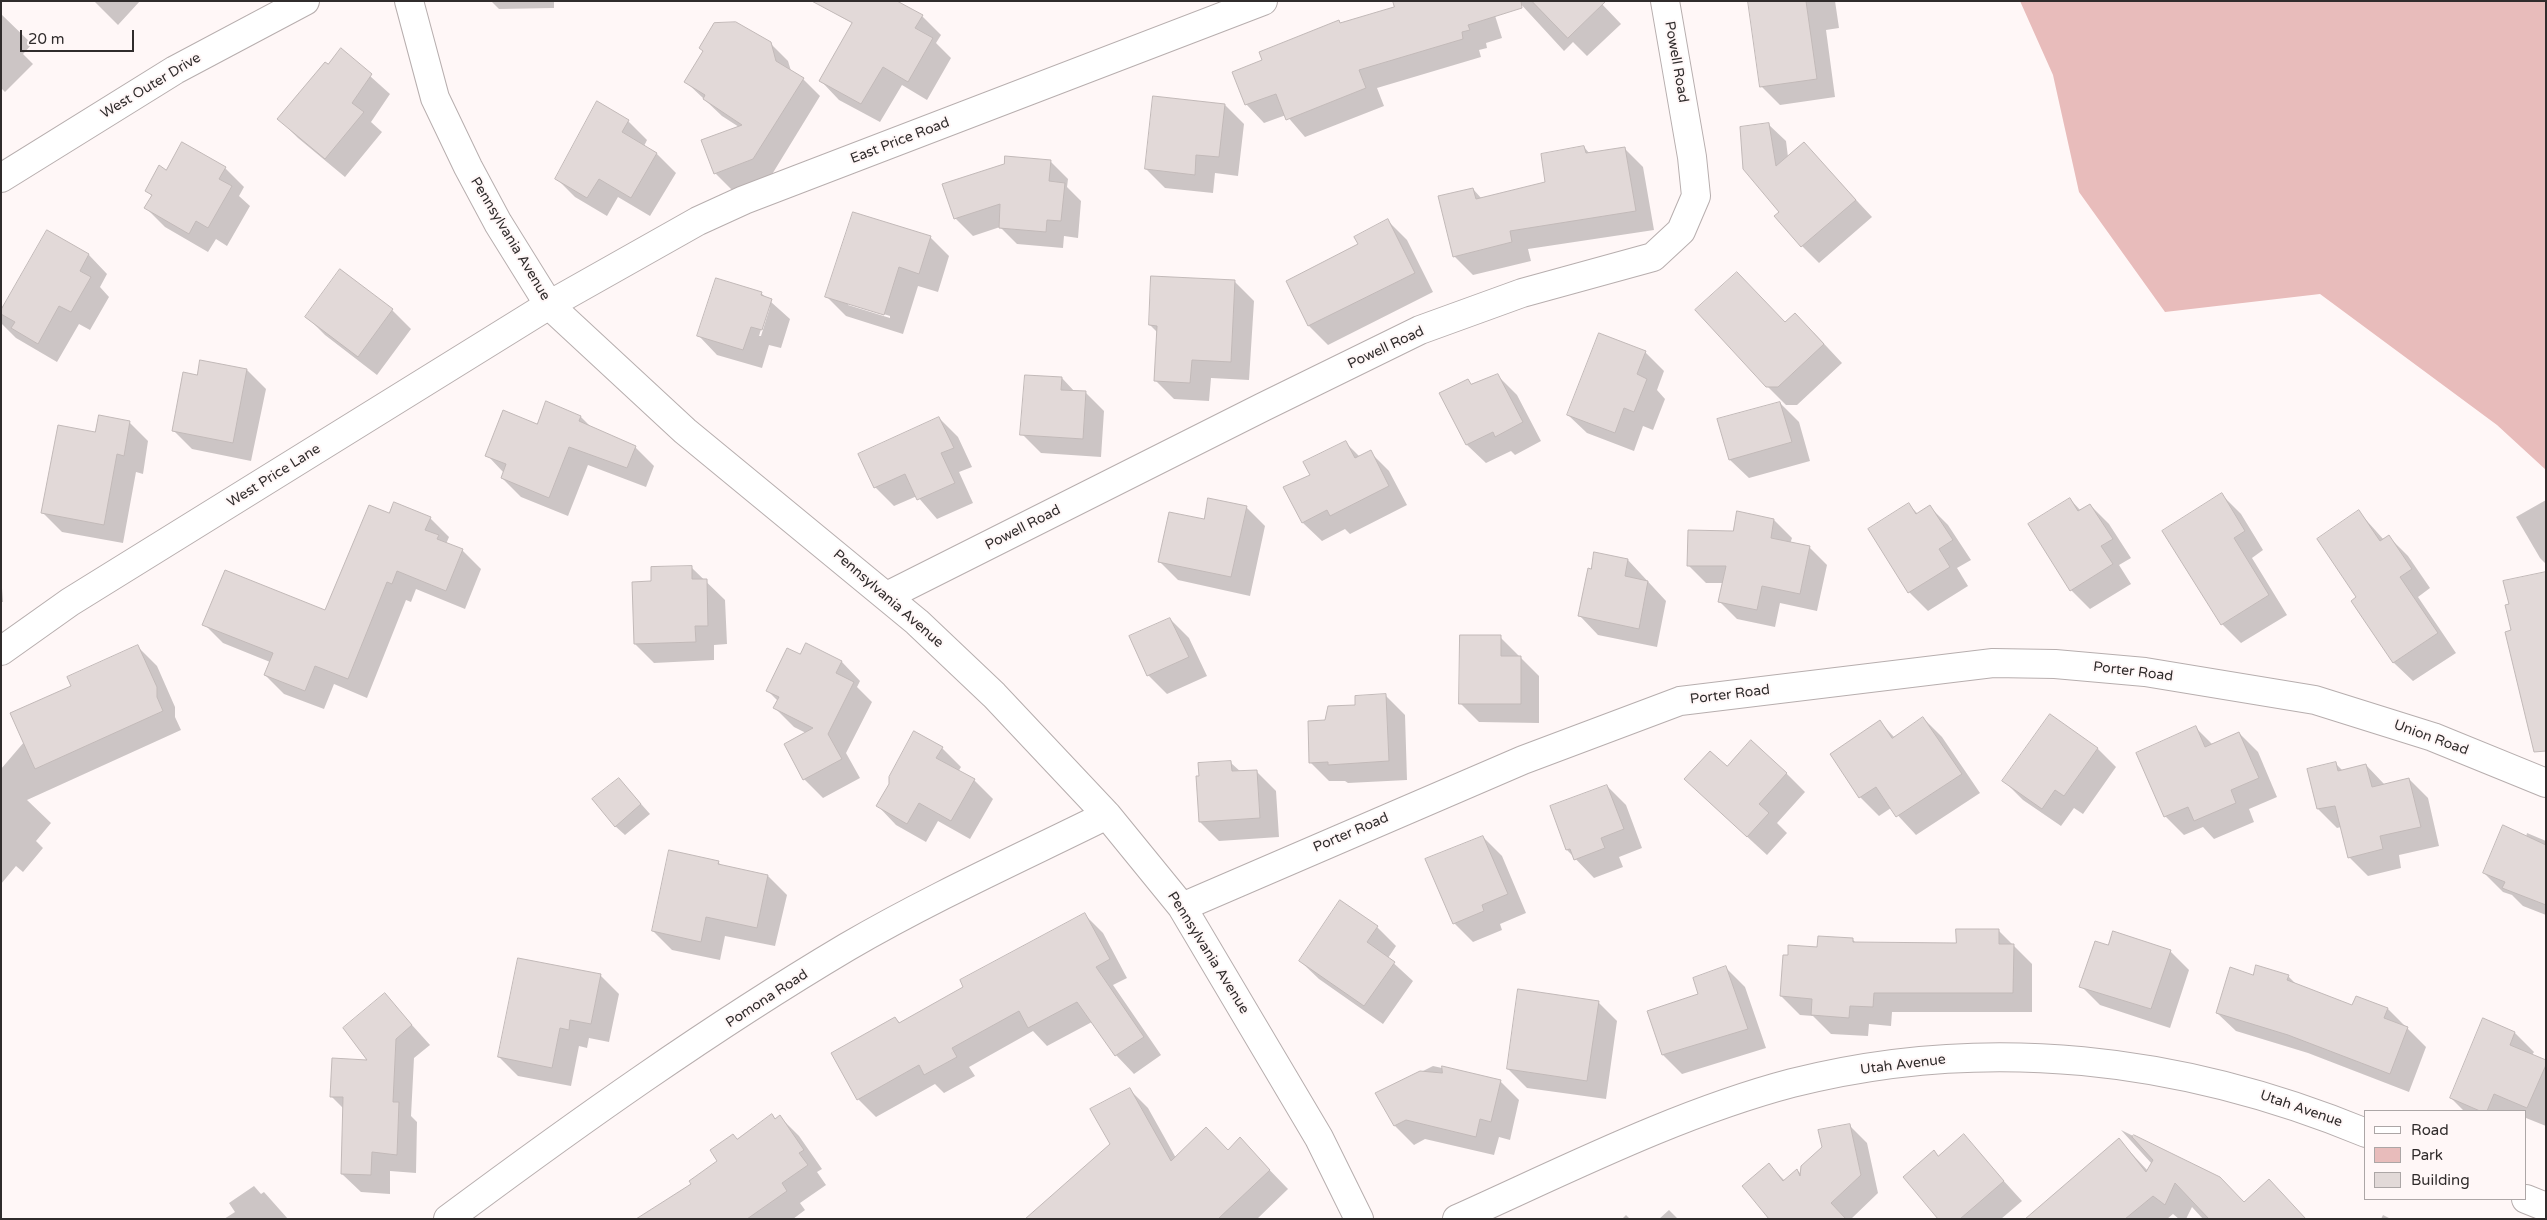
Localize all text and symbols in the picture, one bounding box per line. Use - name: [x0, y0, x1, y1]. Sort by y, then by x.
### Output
- scale bar: [22, 20, 136, 52]
- street label: Powell Road: [1661, 20, 1691, 104]
- text: 20 m: [28, 30, 65, 48]
- street label: West Outer Drive: [98, 50, 204, 122]
- street label: East Price Road: [848, 114, 952, 168]
- street label: Pennsylvania Avenue: [467, 174, 553, 304]
- street label: Powell Road: [1345, 323, 1427, 373]
- street label: West Price Lane: [224, 441, 324, 511]
- street label: Powell Road: [983, 502, 1063, 554]
- street label: Pennsylvania Avenue: [829, 547, 947, 651]
- street label: Porter Road: [2092, 659, 2174, 685]
- street label: Porter Road: [1689, 682, 1771, 708]
- street label: Union Road: [2391, 717, 2471, 759]
- street label: Porter Road: [1311, 810, 1391, 856]
- street label: Pennsylvania Avenue: [1164, 889, 1252, 1017]
- street label: Pomona Road: [723, 966, 811, 1032]
- street label: Utah Avenue: [1859, 1051, 1947, 1079]
- street label: Utah Avenue: [2258, 1087, 2344, 1131]
- legend: [2364, 1110, 2527, 1200]
- text: Road: [2411, 1121, 2449, 1139]
- text: Park: [2411, 1146, 2443, 1164]
- text: Building: [2411, 1171, 2470, 1189]

